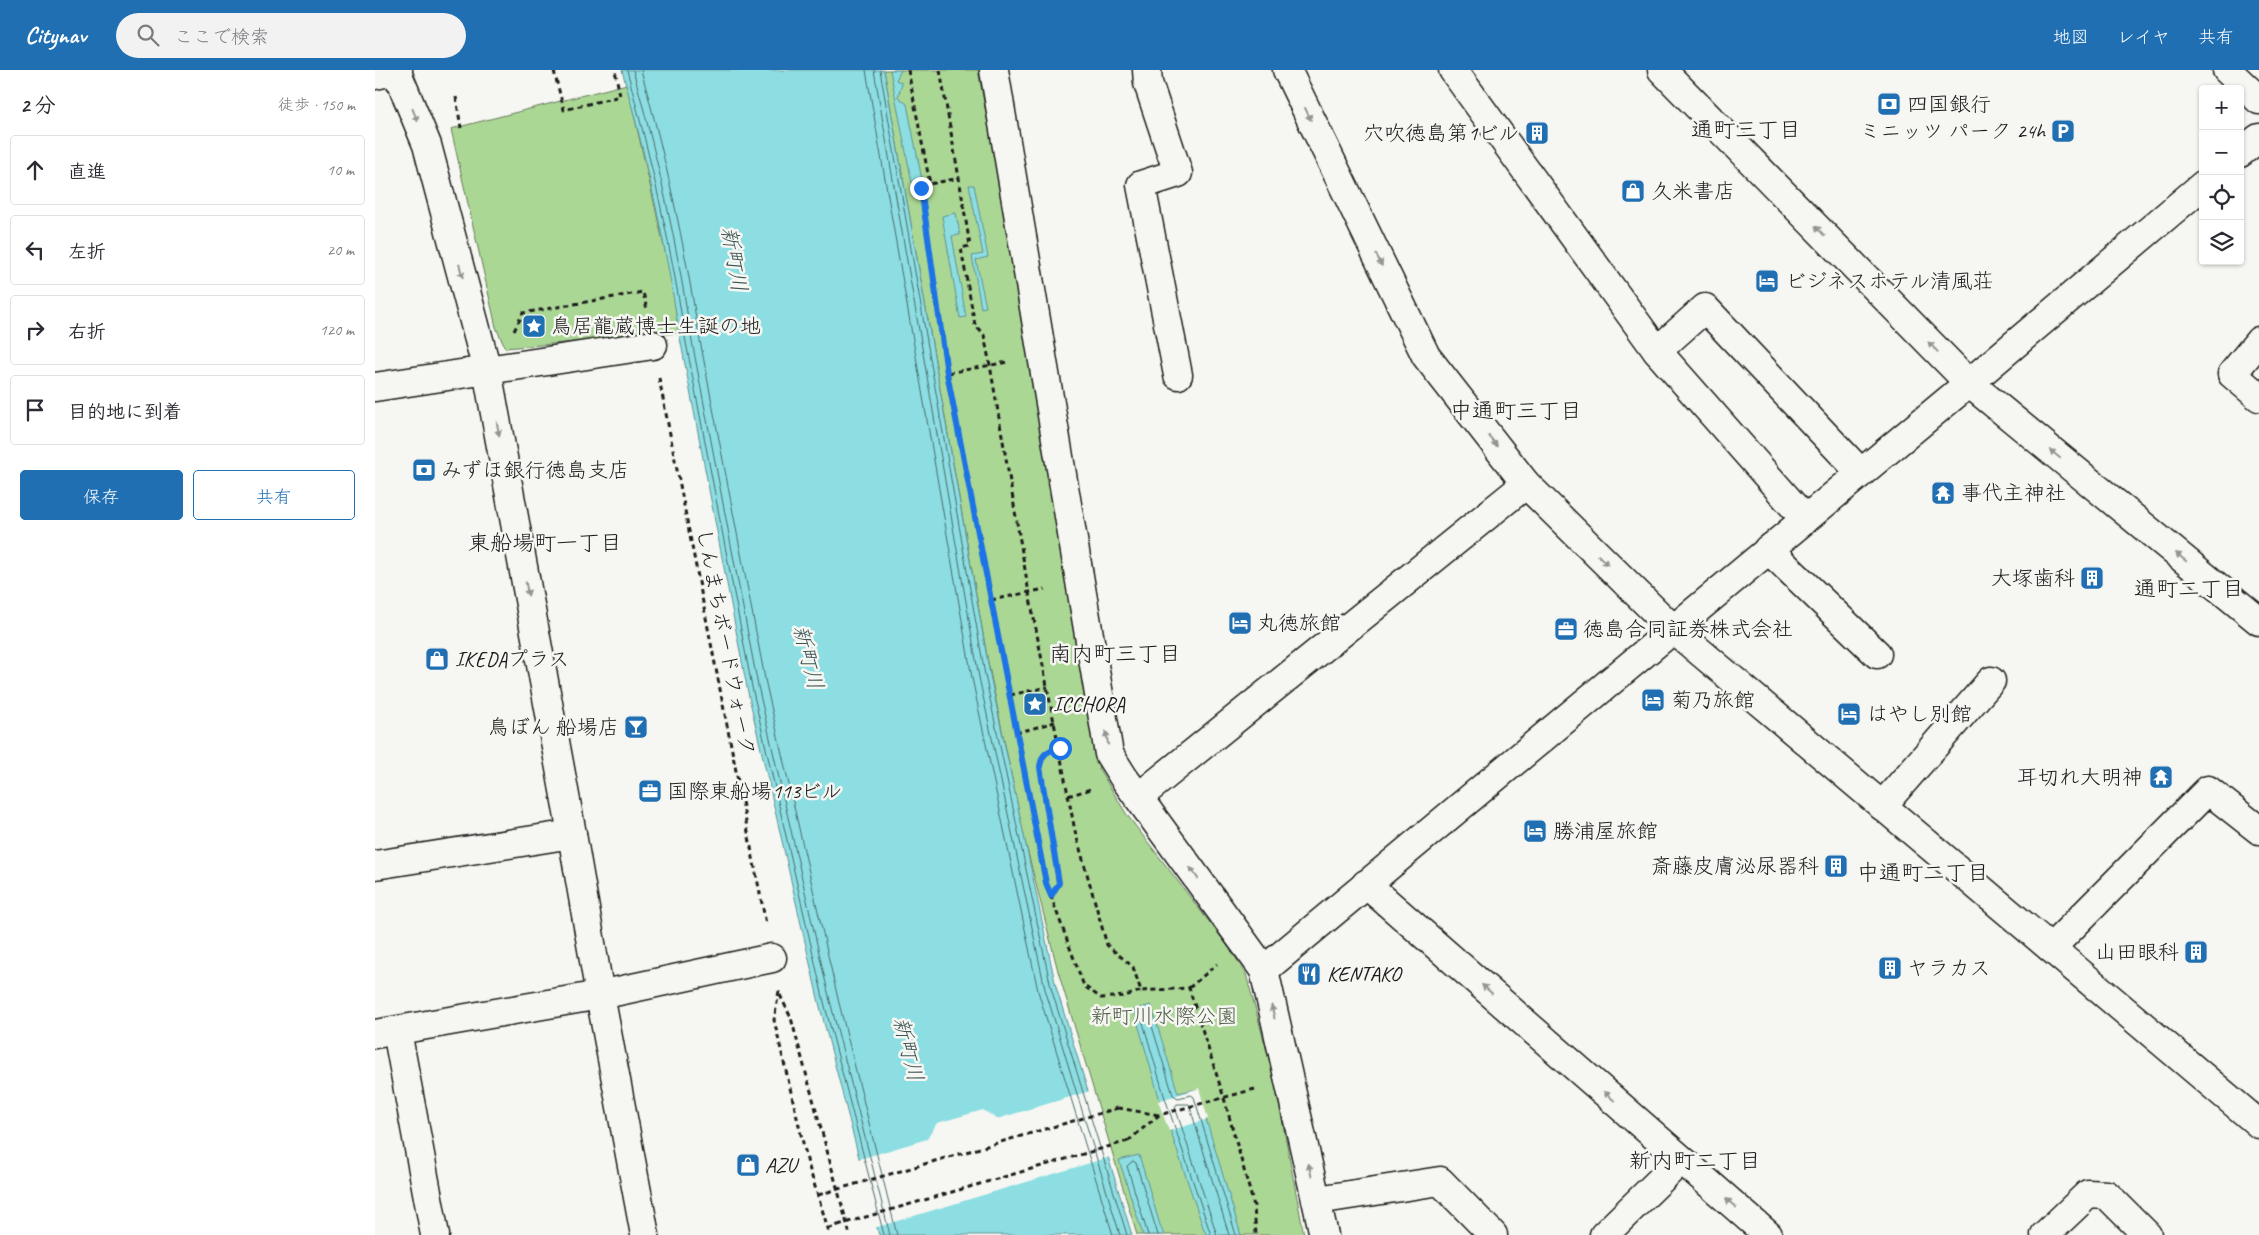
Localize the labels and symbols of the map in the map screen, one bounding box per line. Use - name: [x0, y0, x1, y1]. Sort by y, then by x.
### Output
- bank icon: 四国銀行: [1876, 91, 1902, 117]
- place label: 四国銀行: [1907, 91, 1991, 117]
- one-way arrow: [1305, 107, 1313, 121]
- one-way arrow: [412, 108, 419, 123]
- district label: 通町三丁目: [1691, 116, 1801, 144]
- place label: ミニッツ パーク 24h: [1859, 118, 2046, 144]
- parking icon: ミニッツ パーク 24h: [2050, 118, 2076, 144]
- place label: 穴吹徳島第1ビル: [1363, 120, 1519, 146]
- building icon: 穴吹徳島第1ビル: [1524, 120, 1550, 146]
- route end: [910, 177, 933, 200]
- shop icon: 久米書店: [1620, 178, 1646, 204]
- place label: 久米書店: [1651, 178, 1735, 204]
- water label: 新町川: [714, 224, 754, 294]
- one-way arrow: [1814, 225, 1826, 237]
- one-way arrow: [1375, 253, 1383, 267]
- one-way arrow: [457, 264, 465, 279]
- hotel icon: ビジネスホテル清風荘: [1754, 268, 1780, 294]
- place label: ビジネスホテル清風荘: [1785, 268, 1993, 294]
- place icon: 鳥居龍蔵博士生誕の地: [521, 313, 547, 339]
- place label: 鳥居龍蔵博士生誕の地: [551, 313, 761, 339]
- one-way arrow: [1927, 341, 1939, 353]
- district label: 中通町三丁目: [1450, 397, 1582, 425]
- one-way arrow: [494, 422, 502, 438]
- one-way arrow: [1487, 434, 1498, 447]
- one-way arrow: [2049, 449, 2061, 460]
- bank icon: みずほ銀行徳島支店: [411, 457, 437, 483]
- place label: みずほ銀行徳島支店: [441, 457, 629, 483]
- temple icon: 事代主神社: [1930, 480, 1956, 506]
- place label: 事代主神社: [1961, 480, 2066, 506]
- street label: しんまちボードウォーク: [691, 526, 761, 758]
- district label: 東船場町一丁目: [468, 529, 622, 557]
- one-way arrow: [2174, 552, 2187, 563]
- one-way arrow: [1597, 554, 1609, 566]
- place label: 大塚歯科: [1991, 565, 2075, 591]
- building icon: 大塚歯科: [2079, 565, 2105, 591]
- district label: 通町二丁目: [2134, 575, 2244, 603]
- one-way arrow: [524, 581, 532, 597]
- hotel icon: 丸徳旅館: [1227, 610, 1253, 636]
- place label: 丸徳旅館: [1257, 610, 1341, 636]
- office icon: 徳島合同証券株式会社: [1553, 616, 1579, 642]
- place label: 徳島合同証券株式会社: [1583, 616, 1793, 642]
- water label: 新町川: [786, 622, 830, 693]
- district label: 南内町三丁目: [1049, 640, 1181, 668]
- shop icon: IKEDAプラス: [424, 646, 450, 672]
- place label: IKEDAプラス: [455, 646, 570, 672]
- hotel icon: 菊乃旅館: [1640, 687, 1666, 713]
- place label: 菊乃旅館: [1671, 687, 1755, 713]
- place icon: ICCHORA: [1022, 691, 1048, 717]
- place label: ICCHORA: [1053, 691, 1126, 717]
- hotel icon: はやし別館: [1836, 701, 1862, 727]
- place label: はやし別館: [1867, 701, 1972, 727]
- place label: 鳥ぼん 船場店: [488, 714, 619, 740]
- bar icon: 鳥ぼん 船場店: [623, 714, 649, 740]
- one-way arrow: [1102, 730, 1110, 746]
- route start: [1049, 737, 1072, 760]
- place label: 耳切れ大明神: [2017, 764, 2143, 790]
- temple icon: 耳切れ大明神: [2148, 764, 2174, 790]
- office icon: 国際東船場113ビル: [637, 778, 663, 804]
- place label: 国際東船場113ビル: [667, 778, 842, 804]
- hotel icon: 勝浦屋旅館: [1522, 818, 1548, 844]
- place label: 勝浦屋旅館: [1553, 818, 1658, 844]
- place label: 斎藤皮膚泌尿器科: [1651, 853, 1819, 879]
- building icon: 斎藤皮膚泌尿器科: [1823, 853, 1849, 879]
- district label: 中通町二丁目: [1857, 859, 1989, 887]
- one-way arrow: [1189, 866, 1199, 880]
- place label: 山田眼科: [2095, 939, 2179, 965]
- building icon: 山田眼科: [2183, 939, 2209, 965]
- building icon: ヤラカス: [1877, 955, 1903, 981]
- place label: ヤラカス: [1907, 955, 1991, 981]
- restaurant icon: KENTAKO: [1296, 961, 1322, 987]
- place label: KENTAKO: [1327, 961, 1403, 987]
- one-way arrow: [1481, 983, 1493, 995]
- park label: 新町川水際公園: [1091, 1003, 1238, 1029]
- one-way arrow: [1269, 1004, 1277, 1019]
- water label: 新町川: [886, 1014, 930, 1085]
- one-way arrow: [1603, 1090, 1615, 1102]
- district label: 新内町二丁目: [1629, 1147, 1761, 1175]
- shop icon: AZU: [735, 1152, 761, 1178]
- place label: AZU: [765, 1152, 800, 1178]
- one-way arrow: [1306, 1163, 1314, 1178]
- one-way arrow: [1725, 1198, 1737, 1209]

